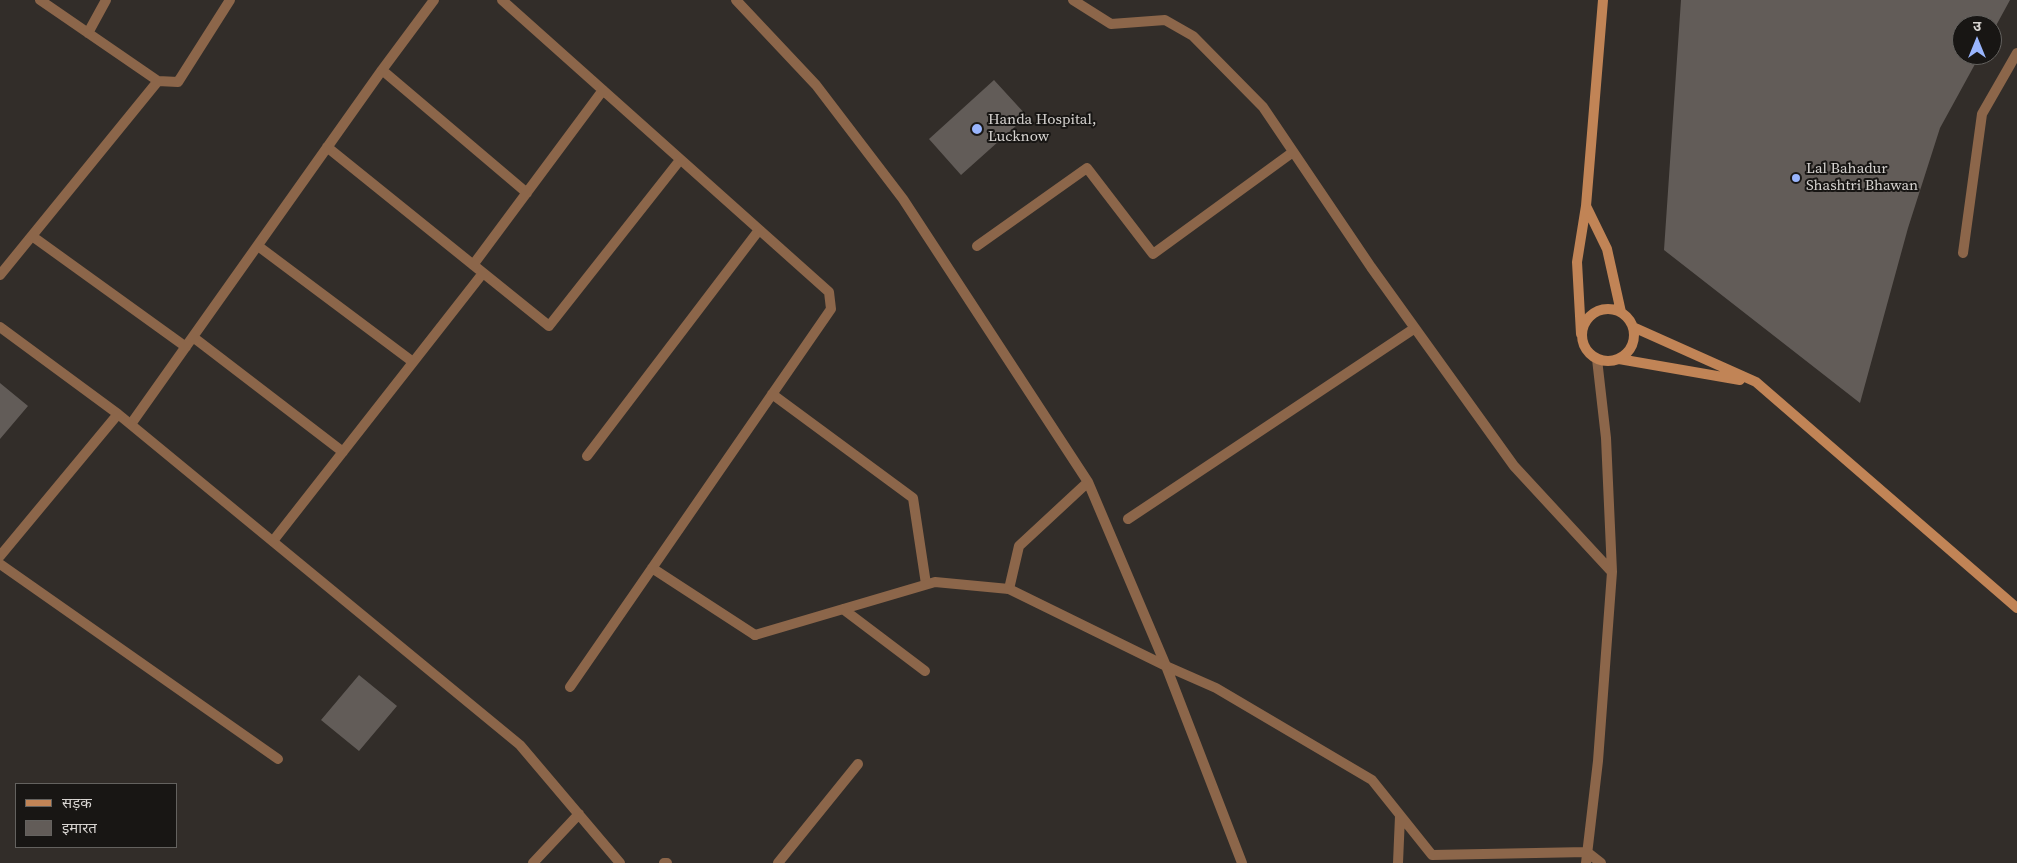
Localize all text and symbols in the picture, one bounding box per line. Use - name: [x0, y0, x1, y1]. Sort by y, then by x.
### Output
- north arrow: [1952, 15, 2002, 65]
- text: उ: [1973, 16, 1981, 36]
- place label: Handa Hospital, Lucknow: [988, 111, 1096, 146]
- marker: Handa Hospital, Lucknow: [970, 122, 984, 136]
- place label: Lal Bahadur Shashtri Bhawan: [1806, 160, 1918, 195]
- marker: Lal Bahadur Shashtri Bhawan: [1790, 172, 1802, 184]
- legend: [15, 783, 178, 848]
- text: सड़क: [62, 792, 92, 813]
- text: इमारत: [62, 817, 97, 838]

